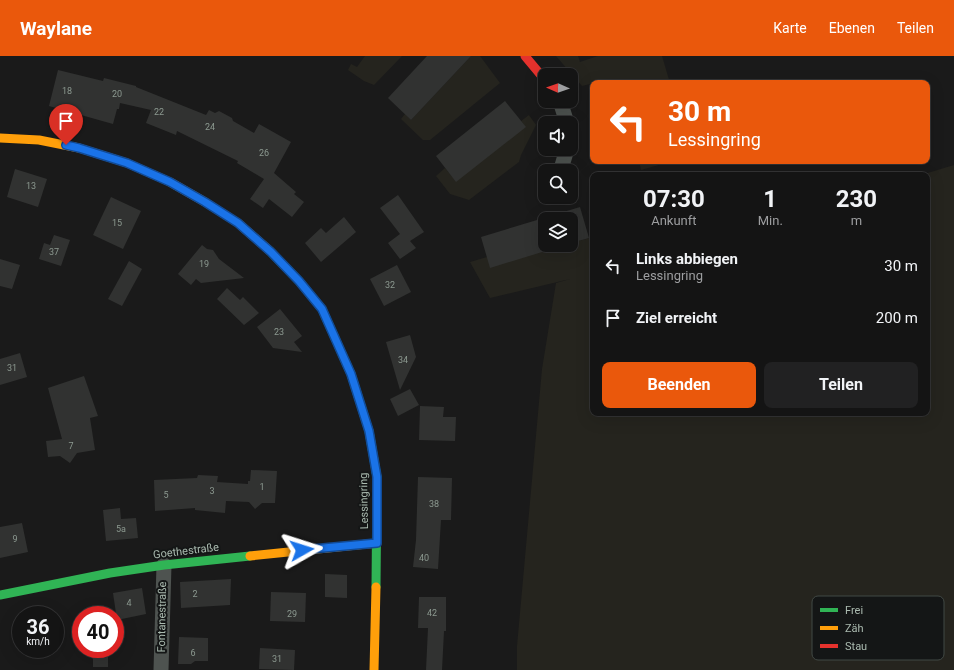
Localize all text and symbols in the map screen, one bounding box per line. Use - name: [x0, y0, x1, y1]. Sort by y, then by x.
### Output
- text: Waylane: [20, 17, 92, 40]
- text: Karte: [773, 20, 807, 36]
- text: Ebenen: [829, 20, 875, 36]
- text: Teilen: [897, 20, 934, 36]
- north arrow: [538, 68, 578, 108]
- map controls: [538, 68, 578, 252]
- house number: 18: [62, 86, 72, 96]
- house number: 20: [112, 89, 122, 99]
- text: 30 m: [668, 95, 731, 128]
- icon: left: [602, 96, 654, 148]
- pin: [49, 104, 83, 145]
- house number: 22: [154, 107, 164, 117]
- icon: arrive: [55, 110, 77, 132]
- button: sound: [538, 116, 578, 156]
- house number: 24: [205, 122, 215, 132]
- text: Lessingring: [668, 129, 761, 150]
- house number: 26: [259, 148, 269, 158]
- button: search: [538, 164, 578, 204]
- house number: 13: [26, 181, 36, 191]
- text: 07:30: [643, 185, 705, 213]
- text: 1: [763, 185, 777, 213]
- text: 230: [836, 185, 877, 213]
- button: layers: [538, 212, 578, 252]
- text: Ankunft: [651, 213, 697, 228]
- text: Min.: [758, 213, 783, 228]
- text: m: [851, 213, 862, 228]
- house number: 15: [112, 218, 122, 228]
- house number: 37: [49, 247, 59, 257]
- text: Links abbiegen: [636, 250, 738, 268]
- icon: left: [602, 255, 624, 277]
- text: 30 m: [884, 257, 918, 275]
- house number: 19: [199, 259, 209, 269]
- text: Lessingring: [636, 268, 703, 283]
- house number: 32: [385, 280, 395, 290]
- icon: arrive: [602, 307, 624, 329]
- text: Ziel erreicht: [636, 309, 717, 327]
- text: 200 m: [876, 309, 918, 327]
- house number: 23: [274, 327, 284, 337]
- house number: 34: [398, 355, 408, 365]
- button: Beenden: [602, 362, 756, 408]
- button: Teilen: [764, 362, 918, 408]
- house number: 31: [7, 363, 17, 373]
- house number: 7: [68, 441, 74, 451]
- street label: Lessingring: [357, 473, 371, 529]
- house number: 1: [259, 482, 265, 492]
- house number: 3: [209, 486, 215, 496]
- house number: 5: [163, 490, 169, 500]
- house number: 38: [429, 499, 439, 509]
- house number: 5a: [116, 524, 126, 534]
- position arrow: [281, 529, 323, 571]
- house number: 9: [12, 534, 18, 544]
- street label: Goethestraße: [152, 540, 220, 561]
- house number: 40: [419, 553, 429, 563]
- street label: Fontanestraße: [155, 581, 169, 653]
- house number: 2: [192, 589, 198, 599]
- legend: [812, 596, 944, 660]
- house number: 4: [126, 598, 132, 608]
- text: Frei: [845, 604, 863, 617]
- speed limit sign: 40: [72, 606, 124, 658]
- house number: 42: [427, 608, 437, 618]
- house number: 29: [287, 609, 297, 619]
- text: 36: [27, 615, 49, 639]
- text: Zäh: [845, 622, 864, 635]
- text: km/h: [26, 636, 50, 647]
- text: Stau: [845, 640, 867, 653]
- house number: 6: [190, 648, 196, 658]
- house number: 31: [272, 654, 282, 664]

